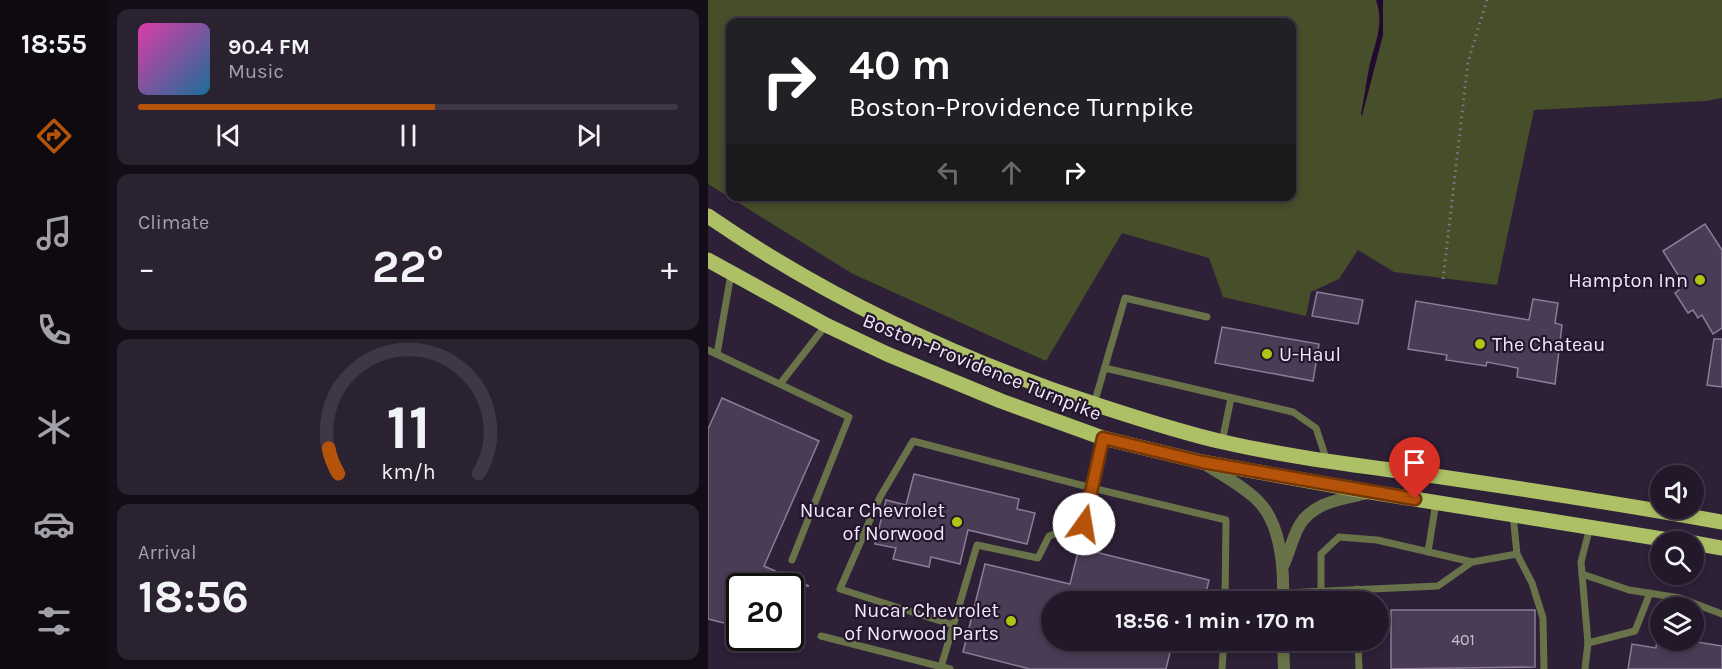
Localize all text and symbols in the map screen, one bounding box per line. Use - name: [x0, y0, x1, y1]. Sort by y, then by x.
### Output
- text: 18:55: [21, 28, 87, 60]
- text: 90.4 FM: [228, 34, 310, 60]
- text: 40 m: [849, 40, 951, 90]
- icon: right: [750, 42, 828, 120]
- text: Music: [228, 60, 284, 83]
- text: Boston-Providence Turnpike: [849, 91, 1194, 123]
- icon: directions: [33, 115, 75, 157]
- icon: previous: [212, 119, 245, 152]
- icon: pause: [392, 119, 425, 152]
- icon: next: [572, 119, 605, 152]
- icon: left: [932, 156, 965, 189]
- icon: ahead: [995, 156, 1028, 189]
- icon: right: [1058, 156, 1091, 189]
- text: Climate: [138, 211, 209, 234]
- icon: music: [33, 212, 75, 254]
- text: 22°: [372, 241, 444, 293]
- text: −: [138, 249, 155, 287]
- text: +: [661, 249, 678, 287]
- place label: Hampton Inn: [1568, 269, 1688, 292]
- marker: Hampton Inn: [1693, 273, 1707, 287]
- icon: phone: [33, 309, 75, 351]
- street label: Boston-Providence Turnpike: [859, 309, 1105, 425]
- place label: The Chateau: [1492, 333, 1605, 356]
- marker: The Chateau: [1473, 337, 1487, 351]
- place label: U-Haul: [1279, 343, 1341, 366]
- marker: U-Haul: [1260, 347, 1274, 361]
- text: 11: [386, 391, 430, 464]
- icon: climate: [33, 406, 75, 448]
- pin: [1389, 437, 1440, 499]
- icon: arrive: [1398, 446, 1431, 479]
- text: km/h: [381, 459, 435, 484]
- map controls: [1650, 465, 1704, 651]
- button: sound: [1650, 465, 1704, 519]
- position arrow: [1052, 492, 1116, 556]
- place label: Nucar Chevrolet of Norwood: [800, 499, 945, 545]
- icon: car: [33, 503, 75, 545]
- marker: Nucar Chevrolet of Norwood: [950, 515, 964, 529]
- button: search: [1650, 531, 1704, 585]
- text: Arrival: [138, 541, 197, 564]
- text: 18:56: [138, 571, 249, 623]
- speed limit sign: 20: [726, 573, 804, 651]
- button: layers: [1650, 597, 1704, 651]
- place label: Nucar Chevrolet of Norwood Parts: [844, 599, 999, 645]
- icon: filters: [33, 600, 75, 642]
- text: 18:56 · 1 min · 170 m: [1115, 608, 1315, 634]
- marker: Nucar Chevrolet of Norwood Parts: [1004, 614, 1018, 628]
- house number: 401: [1451, 630, 1475, 649]

